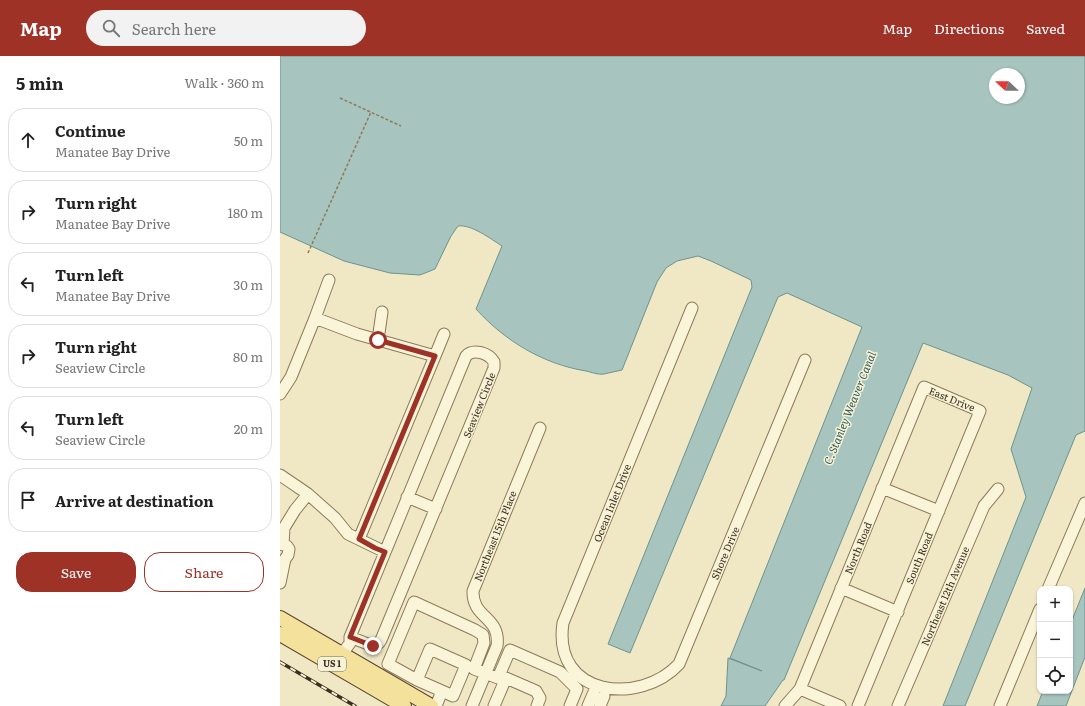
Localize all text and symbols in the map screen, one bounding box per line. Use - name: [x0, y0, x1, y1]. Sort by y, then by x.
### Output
- search box: [86, 10, 366, 46]
- text: Map: [20, 14, 62, 42]
- icon: search: [100, 17, 122, 39]
- text: Search here: [132, 17, 216, 40]
- text: Map: [882, 18, 912, 38]
- text: Directions: [934, 18, 1004, 38]
- text: Saved: [1026, 18, 1065, 38]
- north arrow: [989, 68, 1025, 104]
- text: 5 min: [16, 70, 64, 95]
- text: Walk · 360 m: [184, 73, 264, 92]
- text: Continue: [55, 119, 125, 142]
- icon: ahead: [17, 129, 39, 151]
- text: 50 m: [234, 131, 263, 150]
- text: Manatee Bay Drive: [55, 142, 170, 161]
- text: Turn right: [55, 191, 137, 214]
- icon: right: [17, 201, 39, 223]
- text: 180 m: [228, 203, 263, 222]
- text: Manatee Bay Drive: [55, 214, 170, 233]
- text: Turn left: [55, 263, 124, 286]
- icon: left: [17, 273, 39, 295]
- text: 30 m: [233, 275, 263, 294]
- text: Manatee Bay Drive: [55, 286, 170, 305]
- route start: [369, 331, 387, 349]
- text: Turn right: [55, 335, 137, 358]
- icon: right: [17, 345, 39, 367]
- text: 80 m: [233, 347, 263, 366]
- water label: C. Stanley Weaver Canal: [819, 348, 879, 467]
- text: Seaview Circle: [55, 358, 145, 377]
- street label: Seaview Circle: [459, 370, 498, 440]
- street label: East Drive: [927, 383, 977, 415]
- text: Turn left: [55, 407, 124, 430]
- icon: left: [17, 417, 39, 439]
- text: 20 m: [234, 419, 263, 438]
- text: Seaview Circle: [55, 430, 145, 449]
- street label: Ocean Inlet Drive: [589, 462, 634, 544]
- street label: Northeast 15th Place: [470, 488, 520, 583]
- icon: arrive: [17, 489, 39, 511]
- text: Arrive at destination: [55, 489, 214, 512]
- street label: North Road: [840, 519, 875, 576]
- street label: Shore Drive: [707, 524, 742, 582]
- street label: South Road: [901, 530, 936, 586]
- street label: Northeast 12th Avenue: [917, 544, 972, 648]
- button: Save: [16, 552, 136, 592]
- button: Share: [144, 552, 264, 592]
- map controls: [1037, 586, 1073, 694]
- button: +: [1037, 586, 1073, 622]
- button: −: [1037, 622, 1073, 658]
- route end: [364, 637, 382, 655]
- road number: US 1: [318, 657, 346, 671]
- button: locate: [1037, 658, 1073, 694]

